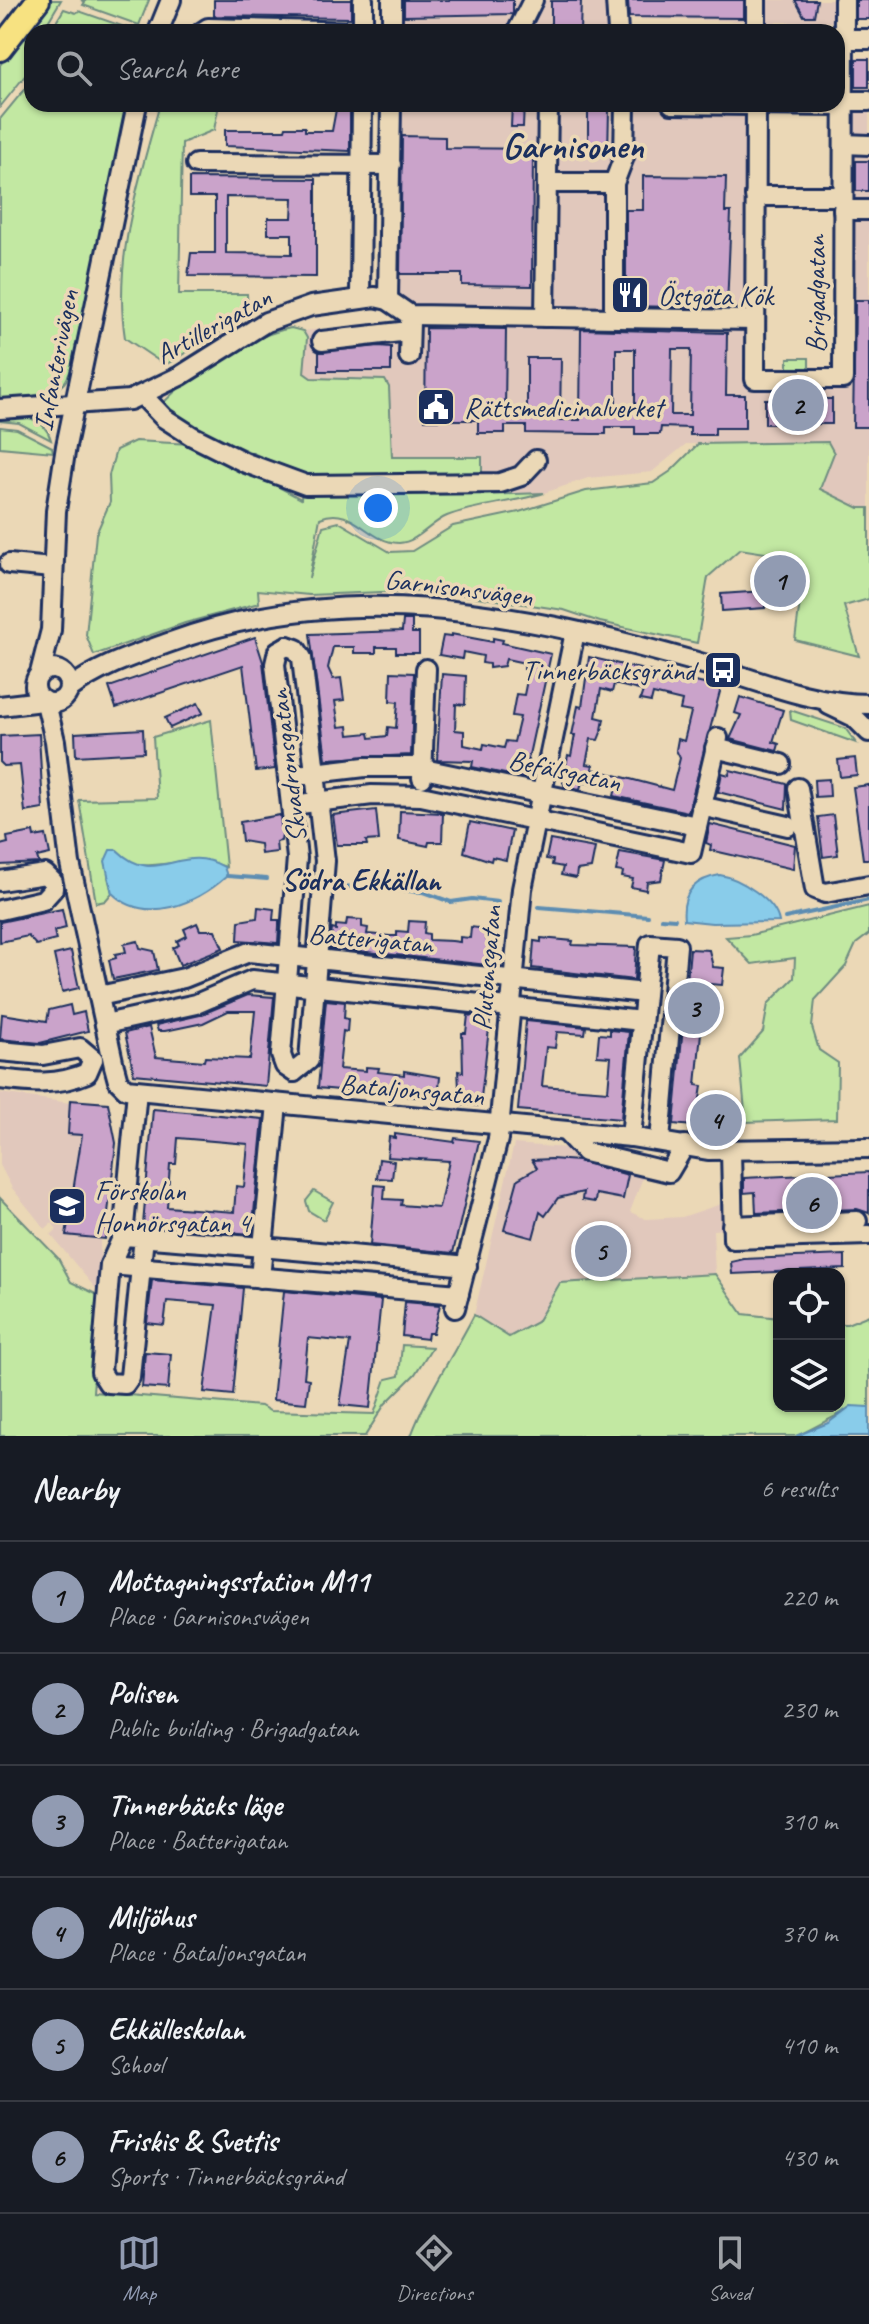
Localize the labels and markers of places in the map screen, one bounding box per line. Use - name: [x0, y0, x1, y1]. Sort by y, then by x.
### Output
- restaurant icon: Östgöta Kök: [609, 274, 651, 316]
- place label: Östgöta Kök: [658, 278, 776, 313]
- pin: 2: [772, 375, 824, 435]
- public building icon: Rättsmedicinalverket: [415, 386, 457, 428]
- place label: Rättsmedicinalverket: [464, 390, 666, 425]
- pin: 1: [754, 551, 806, 611]
- bus stop icon: Tinnerbäcksgränd: [702, 649, 744, 691]
- place label: Tinnerbäcksgränd: [523, 653, 699, 688]
- pin: 3: [668, 978, 720, 1038]
- pin: 4: [690, 1090, 742, 1150]
- place label: Förskolan Honnörsgatan 4: [95, 1173, 252, 1240]
- pin: 6: [786, 1173, 838, 1233]
- school or university icon: Förskolan Honnörsgatan 4: [46, 1185, 88, 1227]
- pin: 5: [575, 1221, 627, 1281]

